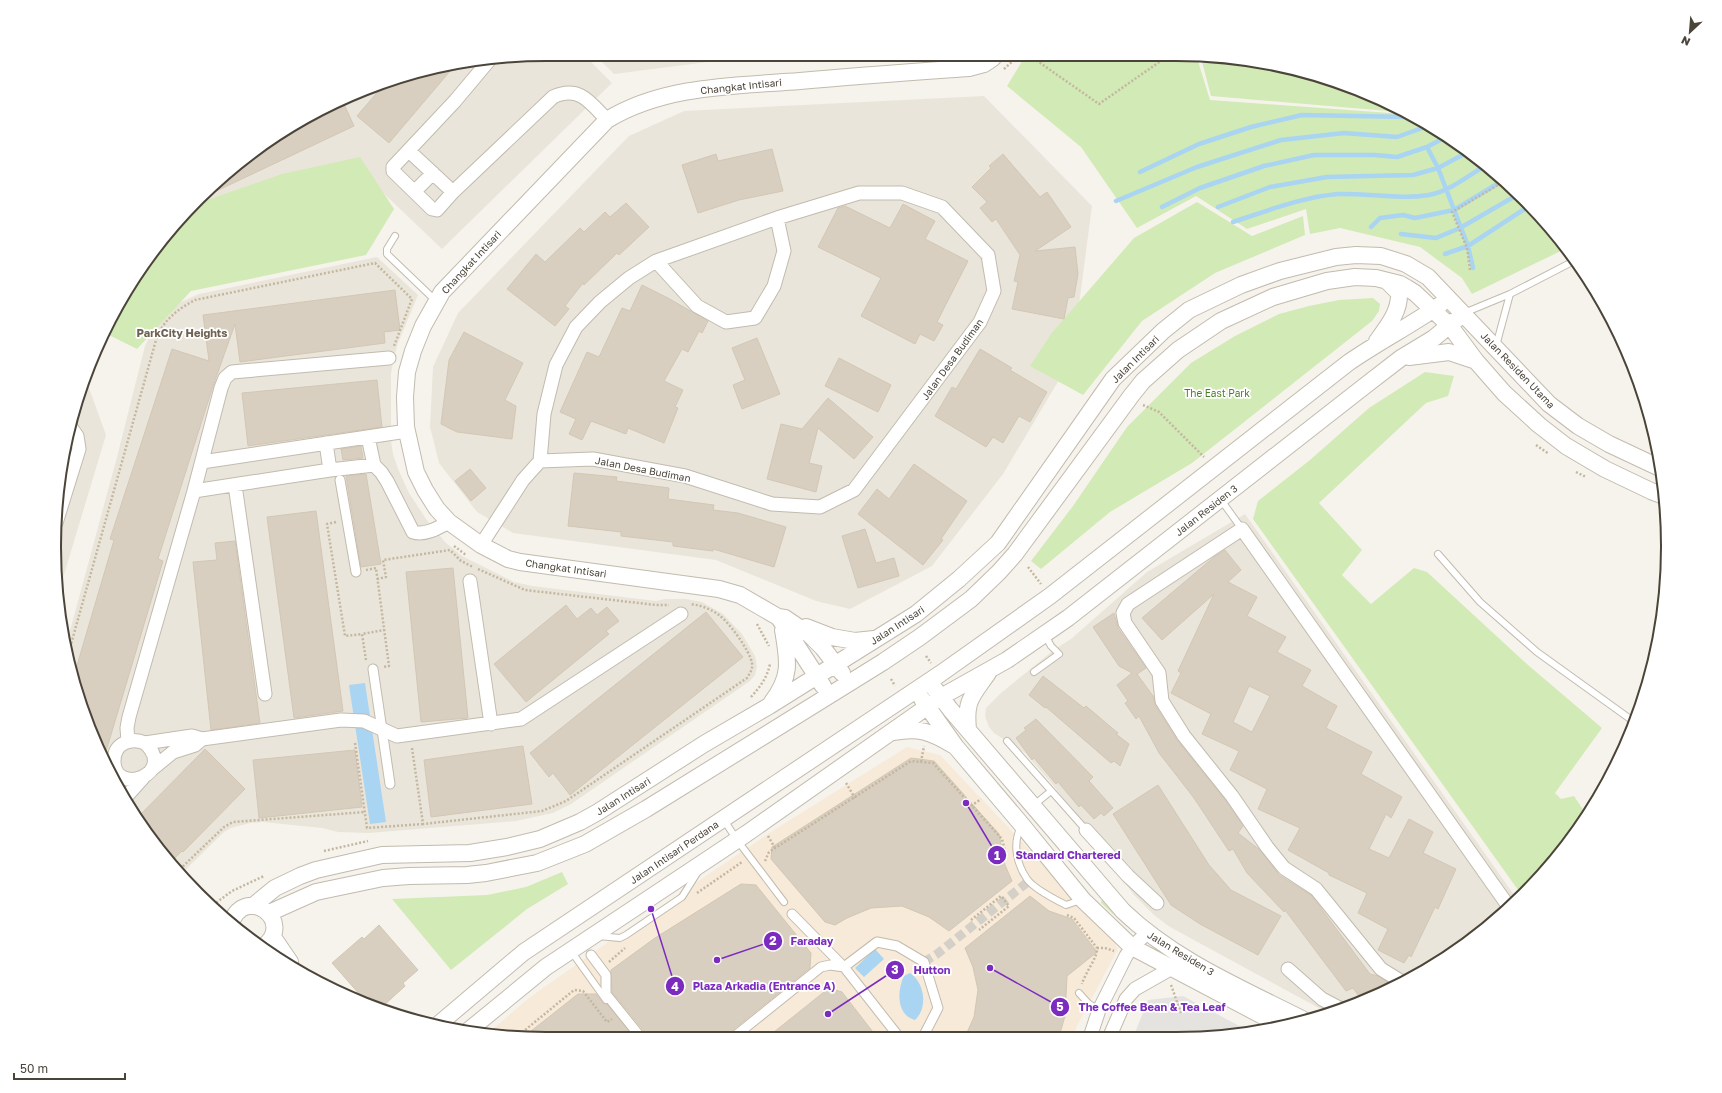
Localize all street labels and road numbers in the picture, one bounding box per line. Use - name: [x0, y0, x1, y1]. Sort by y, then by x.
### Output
- street label: Changkat Intisari: [700, 76, 782, 96]
- street label: Changkat Intisari: [439, 228, 503, 296]
- street label: Jalan Desa Budiman: [919, 316, 985, 402]
- street label: Jalan Residen Utama: [1479, 329, 1557, 411]
- street label: Jalan Intisari: [1109, 333, 1161, 385]
- street label: Jalan Desa Budiman: [594, 454, 692, 484]
- street label: Jalan Residen 3: [1173, 482, 1240, 538]
- street label: Changkat Intisari: [525, 556, 607, 580]
- street label: Jalan Intisari: [868, 603, 926, 647]
- street label: Jalan Intisari: [593, 774, 653, 818]
- street label: Jalan Intisari Perdana: [627, 818, 721, 886]
- street label: Jalan Residen 3: [1145, 928, 1217, 978]

